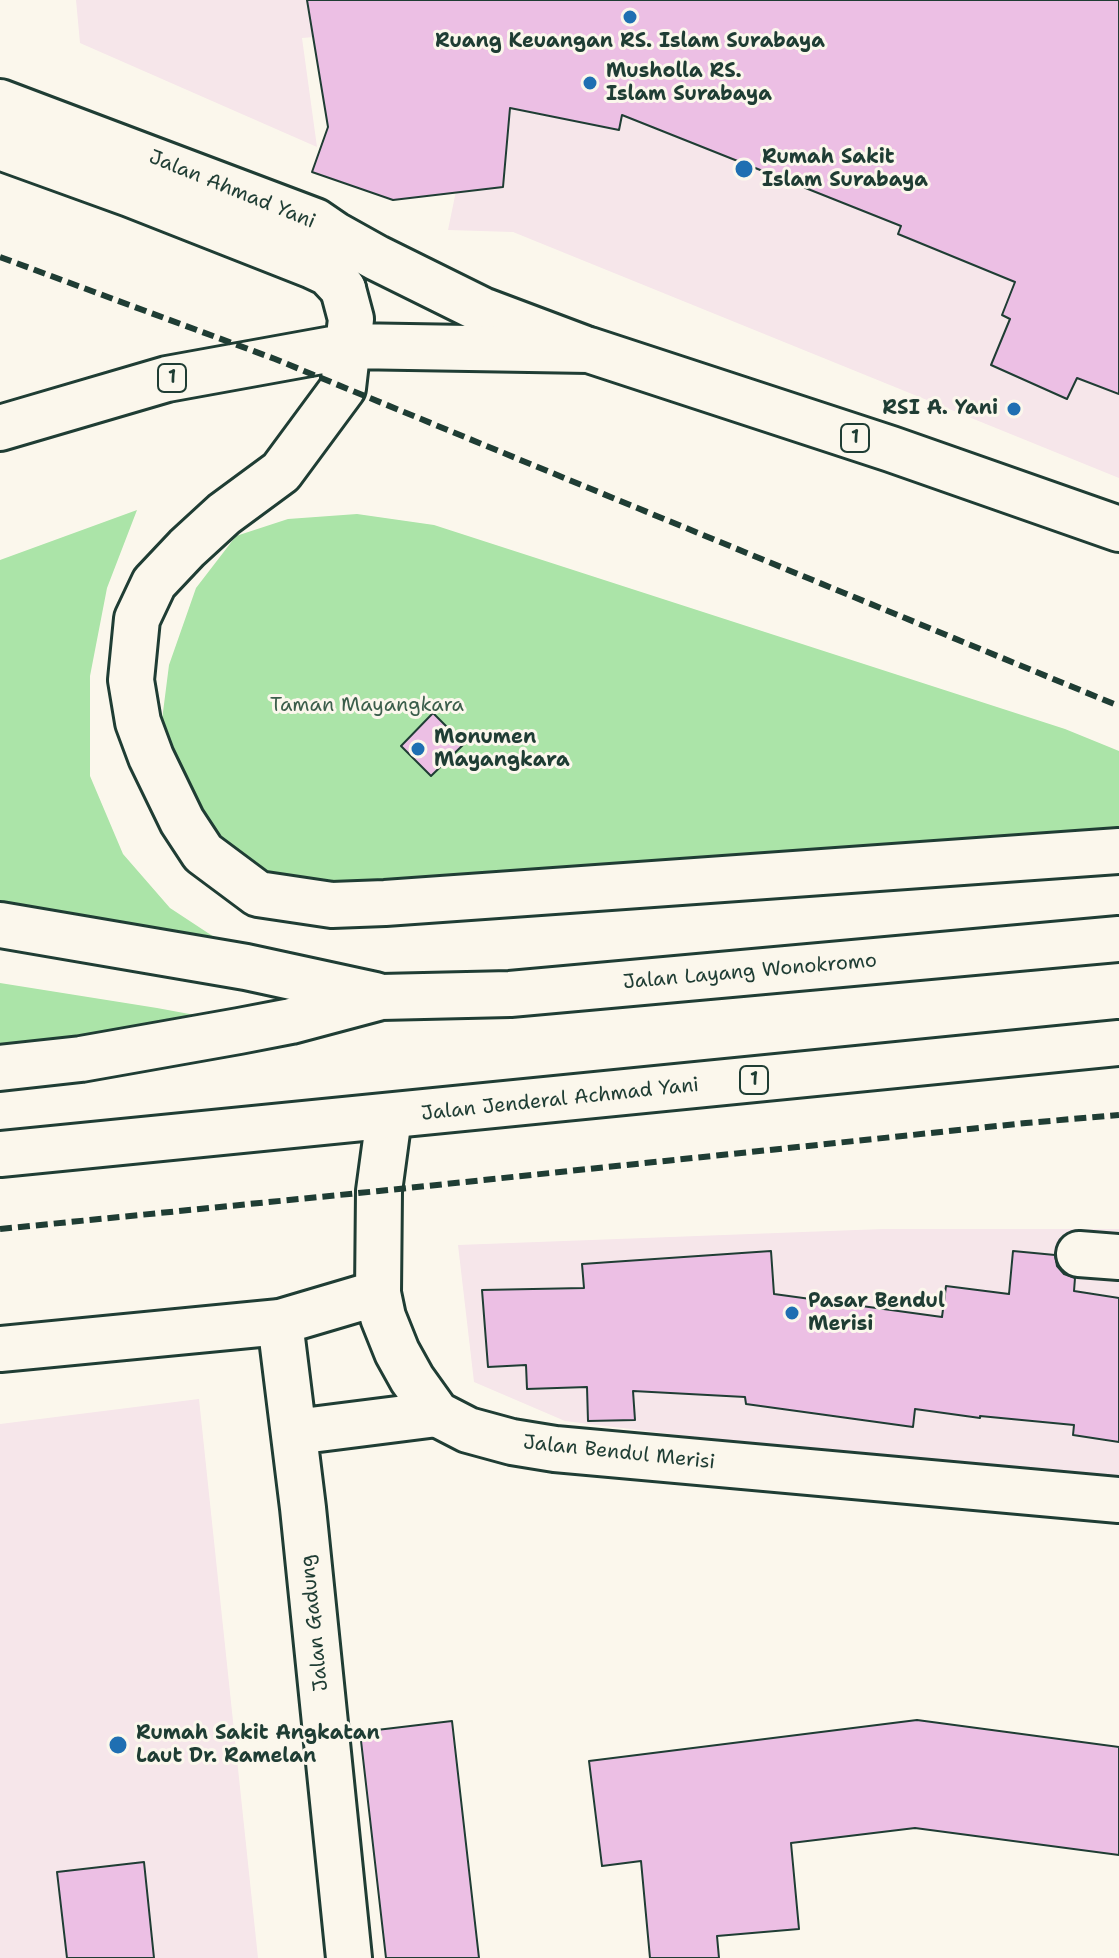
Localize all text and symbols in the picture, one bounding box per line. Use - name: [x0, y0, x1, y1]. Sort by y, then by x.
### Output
- marker: Ruang Keuangan RS. Islam Surabaya: [621, 8, 639, 26]
- place label: Ruang Keuangan RS. Islam Surabaya: [435, 30, 825, 54]
- place label: Musholla RS. Islam Surabaya: [606, 60, 772, 107]
- marker: Musholla RS. Islam Surabaya: [581, 74, 599, 92]
- street label: Jalan Ahmad Yani: [145, 146, 319, 234]
- place label: Rumah Sakit Islam Surabaya: [762, 146, 928, 193]
- marker: Rumah Sakit Islam Surabaya: [733, 158, 755, 180]
- road number: 1: [158, 364, 186, 392]
- place label: RSI A. Yani: [882, 397, 998, 421]
- marker: RSI A. Yani: [1005, 400, 1023, 418]
- road number: 1: [841, 424, 869, 452]
- park label: Taman Mayangkara: [270, 694, 464, 718]
- place label: Monumen Mayangkara: [434, 726, 570, 773]
- marker: Monumen Mayangkara: [409, 740, 427, 758]
- street label: Jalan Layang Wonokromo: [622, 949, 878, 995]
- road number: 1: [740, 1066, 768, 1094]
- street label: Jalan Jenderal Achmad Yani: [420, 1073, 700, 1127]
- place label: Pasar Bendul Merisi: [808, 1290, 945, 1337]
- marker: Pasar Bendul Merisi: [783, 1304, 801, 1322]
- street label: Jalan Bendul Merisi: [522, 1431, 716, 1475]
- street label: Jalan Gadung: [296, 1554, 334, 1692]
- place label: Rumah Sakit Angkatan Laut Dr. Ramelan: [136, 1722, 380, 1769]
- marker: Rumah Sakit Angkatan Laut Dr. Ramelan: [107, 1734, 129, 1756]

